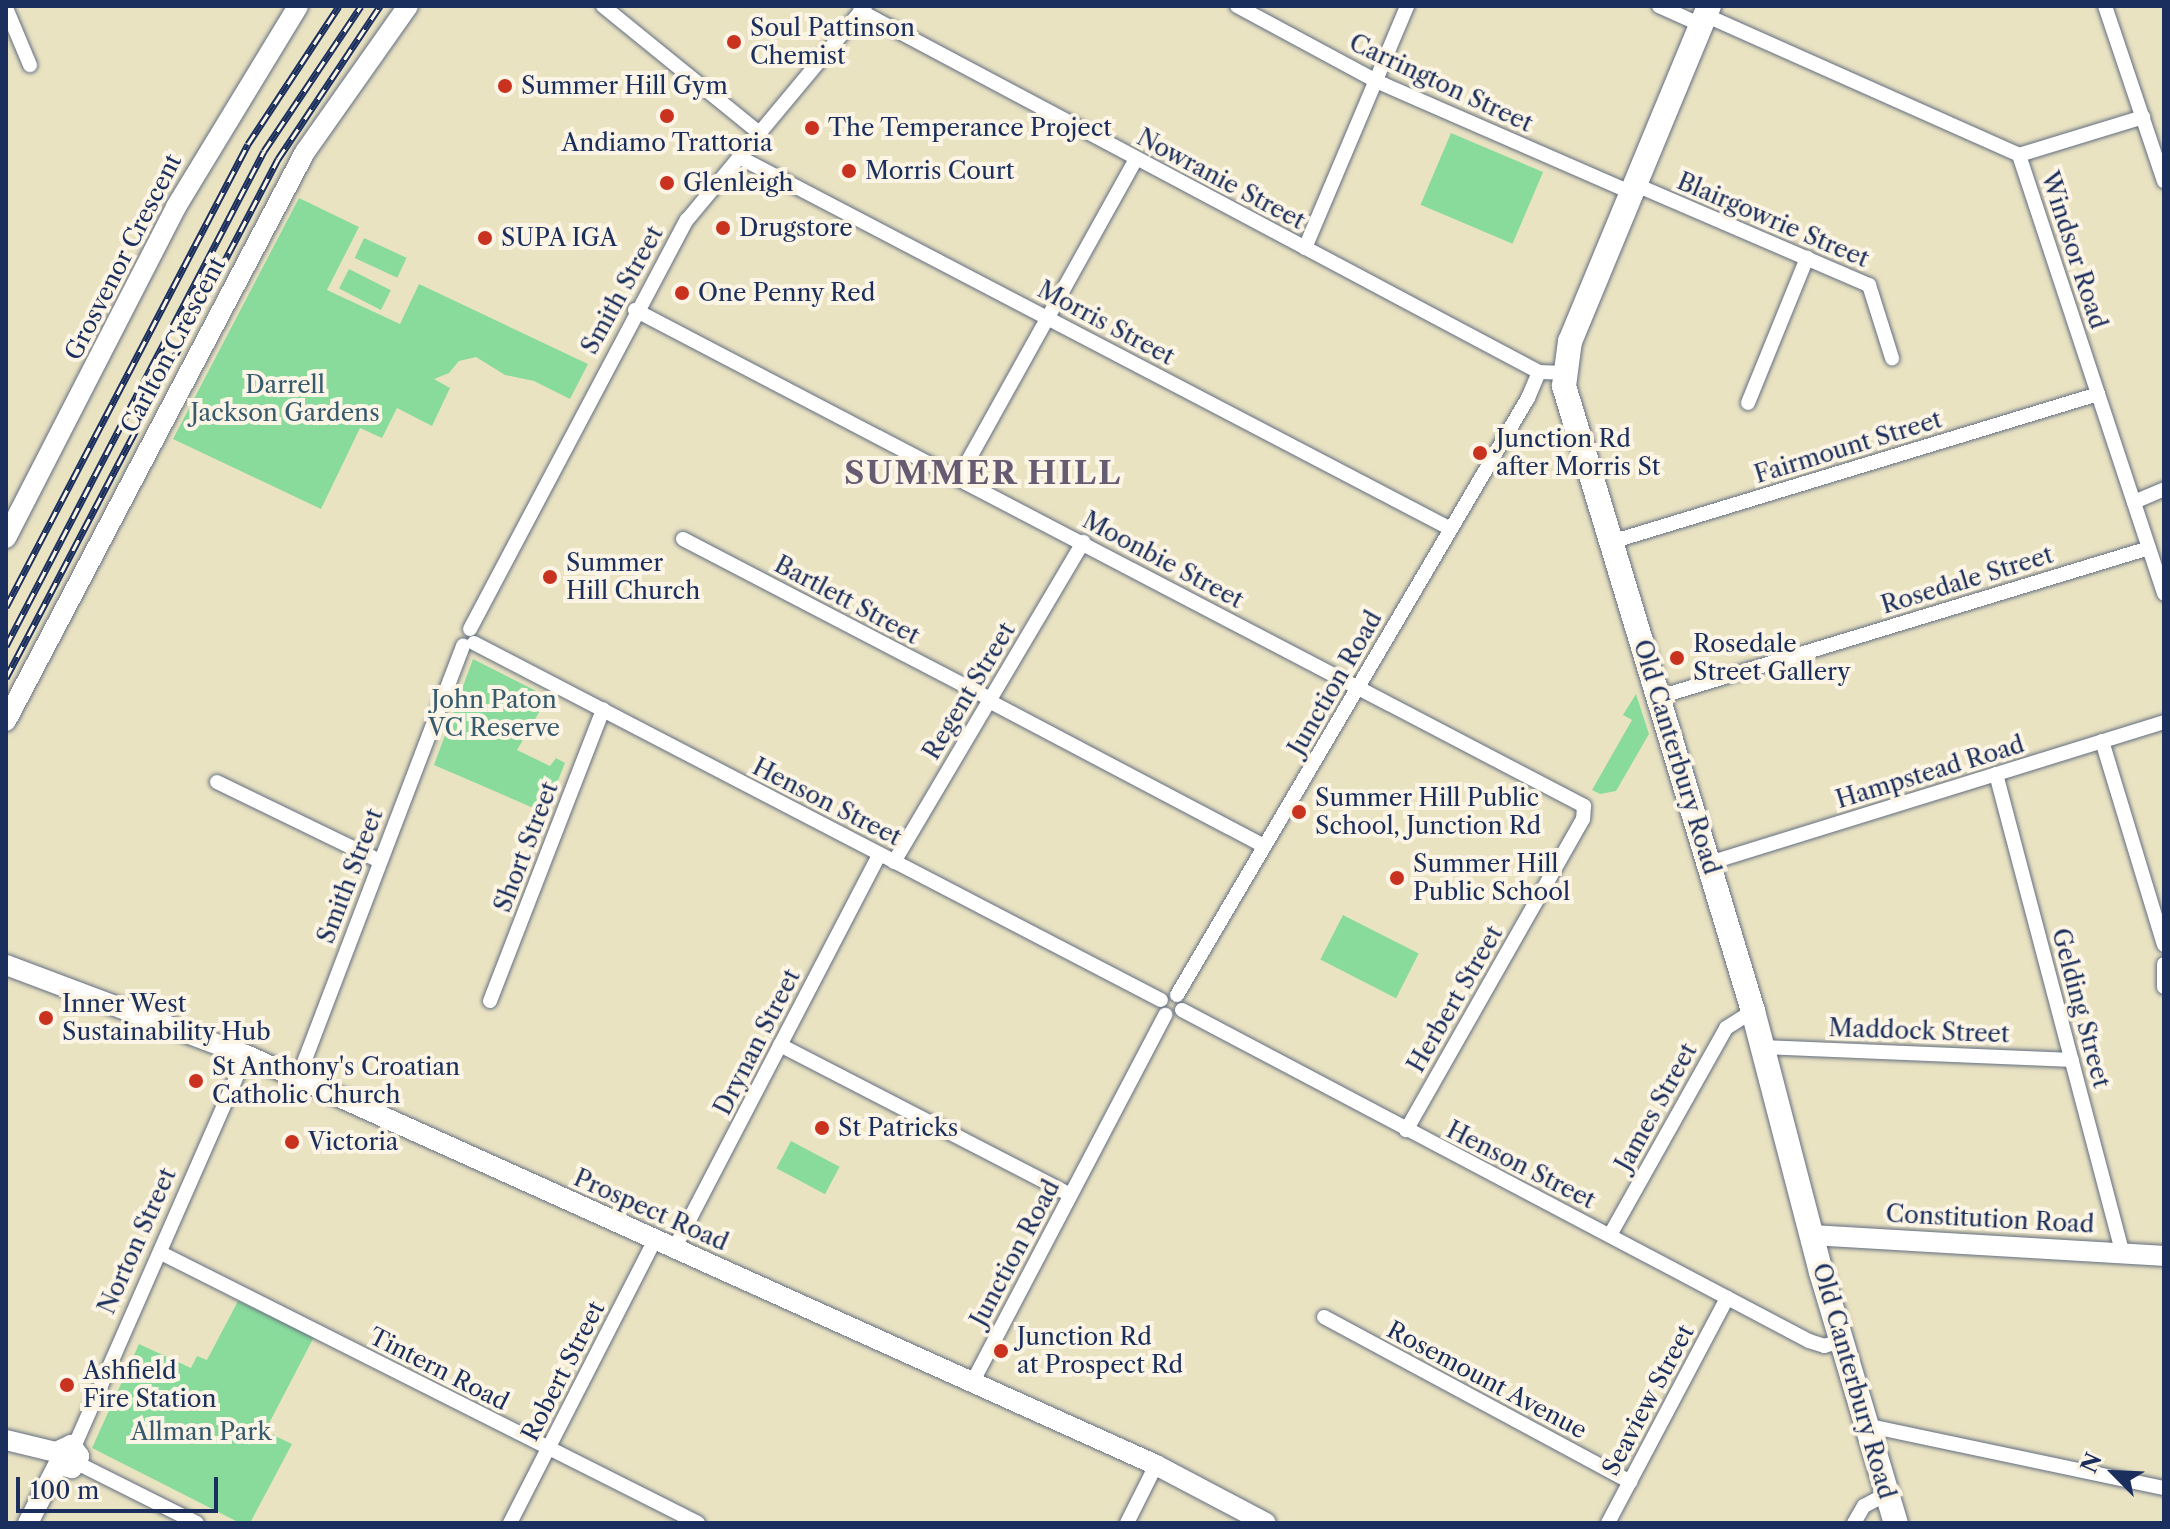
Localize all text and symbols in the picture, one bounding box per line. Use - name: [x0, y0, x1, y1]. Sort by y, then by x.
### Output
- place label: Soul Pattinson Chemist: [750, 14, 915, 70]
- street label: Carrington Street: [1345, 28, 1537, 138]
- marker: Soul Pattinson Chemist: [725, 33, 743, 51]
- place label: Summer Hill Gym: [521, 72, 728, 100]
- marker: Summer Hill Gym: [496, 77, 514, 95]
- marker: Andiamo Trattoria: [658, 107, 676, 125]
- place label: The Temperance Project: [828, 114, 1112, 142]
- marker: The Temperance Project: [803, 119, 821, 137]
- street label: Nowranie Street: [1132, 123, 1310, 235]
- place label: Andiamo Trattoria: [561, 129, 773, 157]
- street label: Grosvenor Crescent: [58, 149, 188, 365]
- place label: Morris Court: [865, 157, 1014, 185]
- marker: Morris Court: [840, 162, 858, 180]
- street label: Blairgowrie Street: [1673, 167, 1873, 273]
- street label: Windsor Road: [2035, 167, 2113, 333]
- place label: Glenleigh: [683, 169, 793, 197]
- marker: Glenleigh: [658, 174, 676, 192]
- place label: Drugstore: [739, 214, 853, 242]
- marker: Drugstore: [714, 219, 732, 237]
- street label: Smith Street: [575, 221, 669, 359]
- place label: SUPA IGA: [501, 224, 618, 252]
- marker: SUPA IGA: [476, 229, 494, 247]
- street label: Carlton Crescent: [115, 252, 231, 438]
- street label: Morris Street: [1033, 275, 1179, 371]
- place label: One Penny Red: [698, 279, 876, 307]
- marker: One Penny Red: [673, 284, 691, 302]
- park label: Darrell Jackson Gardens: [190, 371, 380, 427]
- street label: Fairmount Street: [1751, 405, 1945, 489]
- place label: Junction Rd after Morris St: [1496, 425, 1661, 481]
- marker: Junction Rd after Morris St: [1471, 444, 1489, 462]
- district label: SUMMER HILL: [843, 454, 1123, 492]
- street label: Moonbie Street: [1078, 506, 1248, 614]
- street label: Rosedale Street: [1878, 540, 2056, 620]
- place label: Summer Hill Church: [566, 549, 700, 605]
- street label: Bartlett Street: [770, 550, 924, 650]
- marker: Summer Hill Church: [541, 568, 559, 586]
- street label: Junction Road: [1282, 606, 1388, 760]
- street label: Regent Street: [917, 617, 1021, 765]
- place label: Rosedale Street Gallery: [1693, 630, 1851, 686]
- street label: Old Canterbury Road: [1627, 636, 1727, 878]
- marker: Rosedale Street Gallery: [1668, 649, 1686, 667]
- park label: John Paton VC Reserve: [428, 686, 560, 742]
- street label: Hampstead Road: [1832, 730, 2028, 814]
- street label: Henson Street: [748, 752, 906, 852]
- street label: Short Street: [488, 778, 564, 916]
- place label: Summer Hill Public School, Junction Rd: [1315, 784, 1541, 840]
- marker: Summer Hill Public School, Junction Rd: [1290, 803, 1308, 821]
- street label: Smith Street: [311, 805, 389, 947]
- place label: Summer Hill Public School: [1413, 850, 1570, 906]
- marker: Summer Hill Public School: [1388, 869, 1406, 887]
- street label: Herbert Street: [1401, 921, 1509, 1077]
- street label: Gelding Street: [2046, 925, 2116, 1091]
- street label: Drynan Street: [708, 964, 806, 1120]
- place label: Inner West Sustainability Hub: [62, 990, 272, 1046]
- marker: Inner West Sustainability Hub: [37, 1009, 55, 1027]
- street label: Maddock Street: [1828, 1013, 2010, 1049]
- street label: James Street: [1609, 1038, 1703, 1176]
- place label: St Anthony's Croatian Catholic Church: [212, 1053, 461, 1109]
- marker: St Anthony's Croatian Catholic Church: [187, 1072, 205, 1090]
- place label: St Patricks: [838, 1114, 958, 1142]
- street label: Henson Street: [1442, 1115, 1600, 1215]
- marker: St Patricks: [813, 1119, 831, 1137]
- place label: Victoria: [308, 1128, 398, 1156]
- marker: Victoria: [283, 1133, 301, 1151]
- street label: Prospect Road: [569, 1163, 733, 1257]
- street label: Norton Street: [92, 1164, 182, 1318]
- street label: Junction Road: [964, 1175, 1066, 1331]
- street label: Constitution Road: [1885, 1199, 2095, 1239]
- street label: Old Canterbury Road: [1806, 1259, 1902, 1503]
- street label: Robert Street: [515, 1296, 611, 1446]
- street label: Rosemount Avenue: [1382, 1315, 1592, 1445]
- street label: Seaview Street: [1596, 1319, 1700, 1481]
- street label: Tintern Road: [364, 1321, 514, 1417]
- place label: Junction Rd at Prospect Rd: [1017, 1323, 1183, 1379]
- marker: Junction Rd at Prospect Rd: [992, 1342, 1010, 1360]
- place label: Ashfield Fire Station: [83, 1357, 217, 1413]
- marker: Ashfield Fire Station: [58, 1376, 76, 1394]
- park label: Allman Park: [131, 1418, 271, 1446]
- north arrow: [2074, 1433, 2154, 1513]
- text: N: [2075, 1449, 2108, 1477]
- scale bar: [20, 1461, 222, 1511]
- text: 100 m: [30, 1476, 99, 1505]

